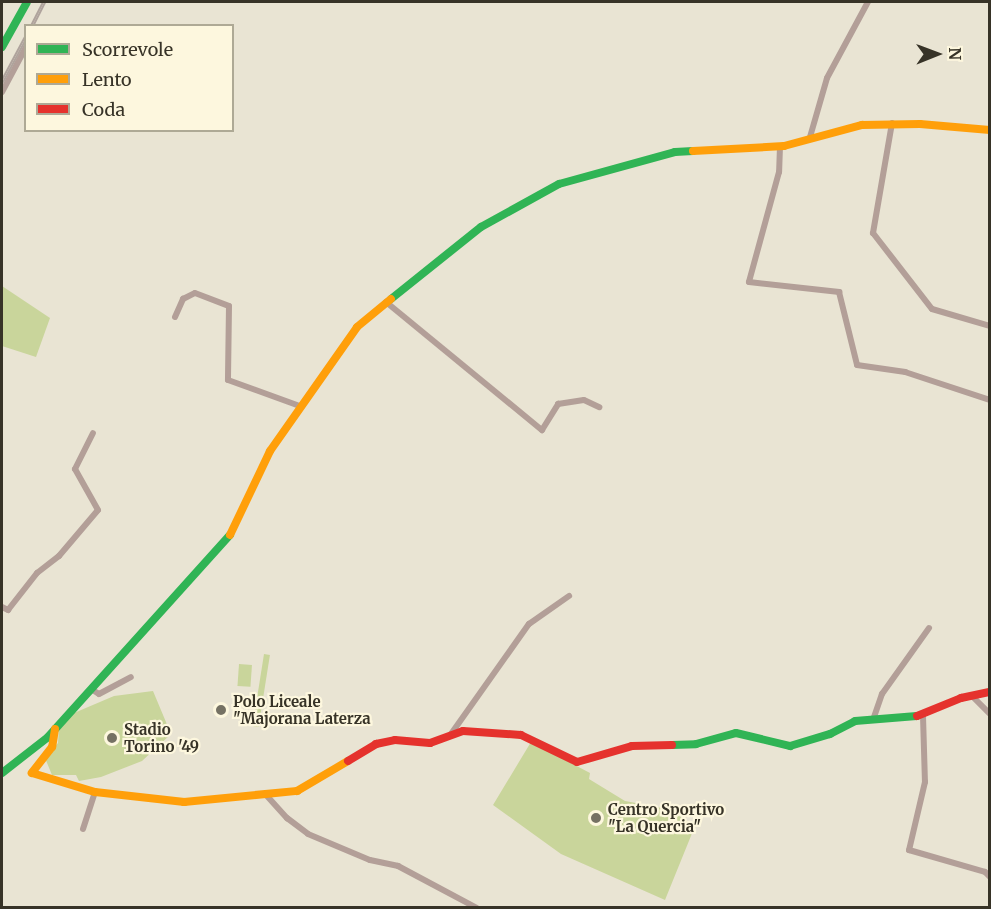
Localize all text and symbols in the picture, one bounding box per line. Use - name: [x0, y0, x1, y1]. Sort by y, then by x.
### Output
- legend: [24, 24, 234, 132]
- north arrow: [907, 24, 967, 84]
- text: Scorrevole: [82, 38, 173, 61]
- text: N: [945, 47, 965, 60]
- text: Lento: [82, 68, 132, 91]
- text: Coda: [82, 98, 125, 121]
- place label: Polo Liceale "Majorana Laterza: [233, 692, 371, 727]
- marker: Polo Liceale "Majorana Laterza: [214, 703, 228, 717]
- place label: Stadio Torino '49: [124, 720, 199, 755]
- marker: Stadio Torino '49: [105, 731, 119, 745]
- place label: Centro Sportivo "La Quercia": [608, 800, 724, 835]
- marker: Centro Sportivo "La Quercia": [589, 811, 603, 825]

